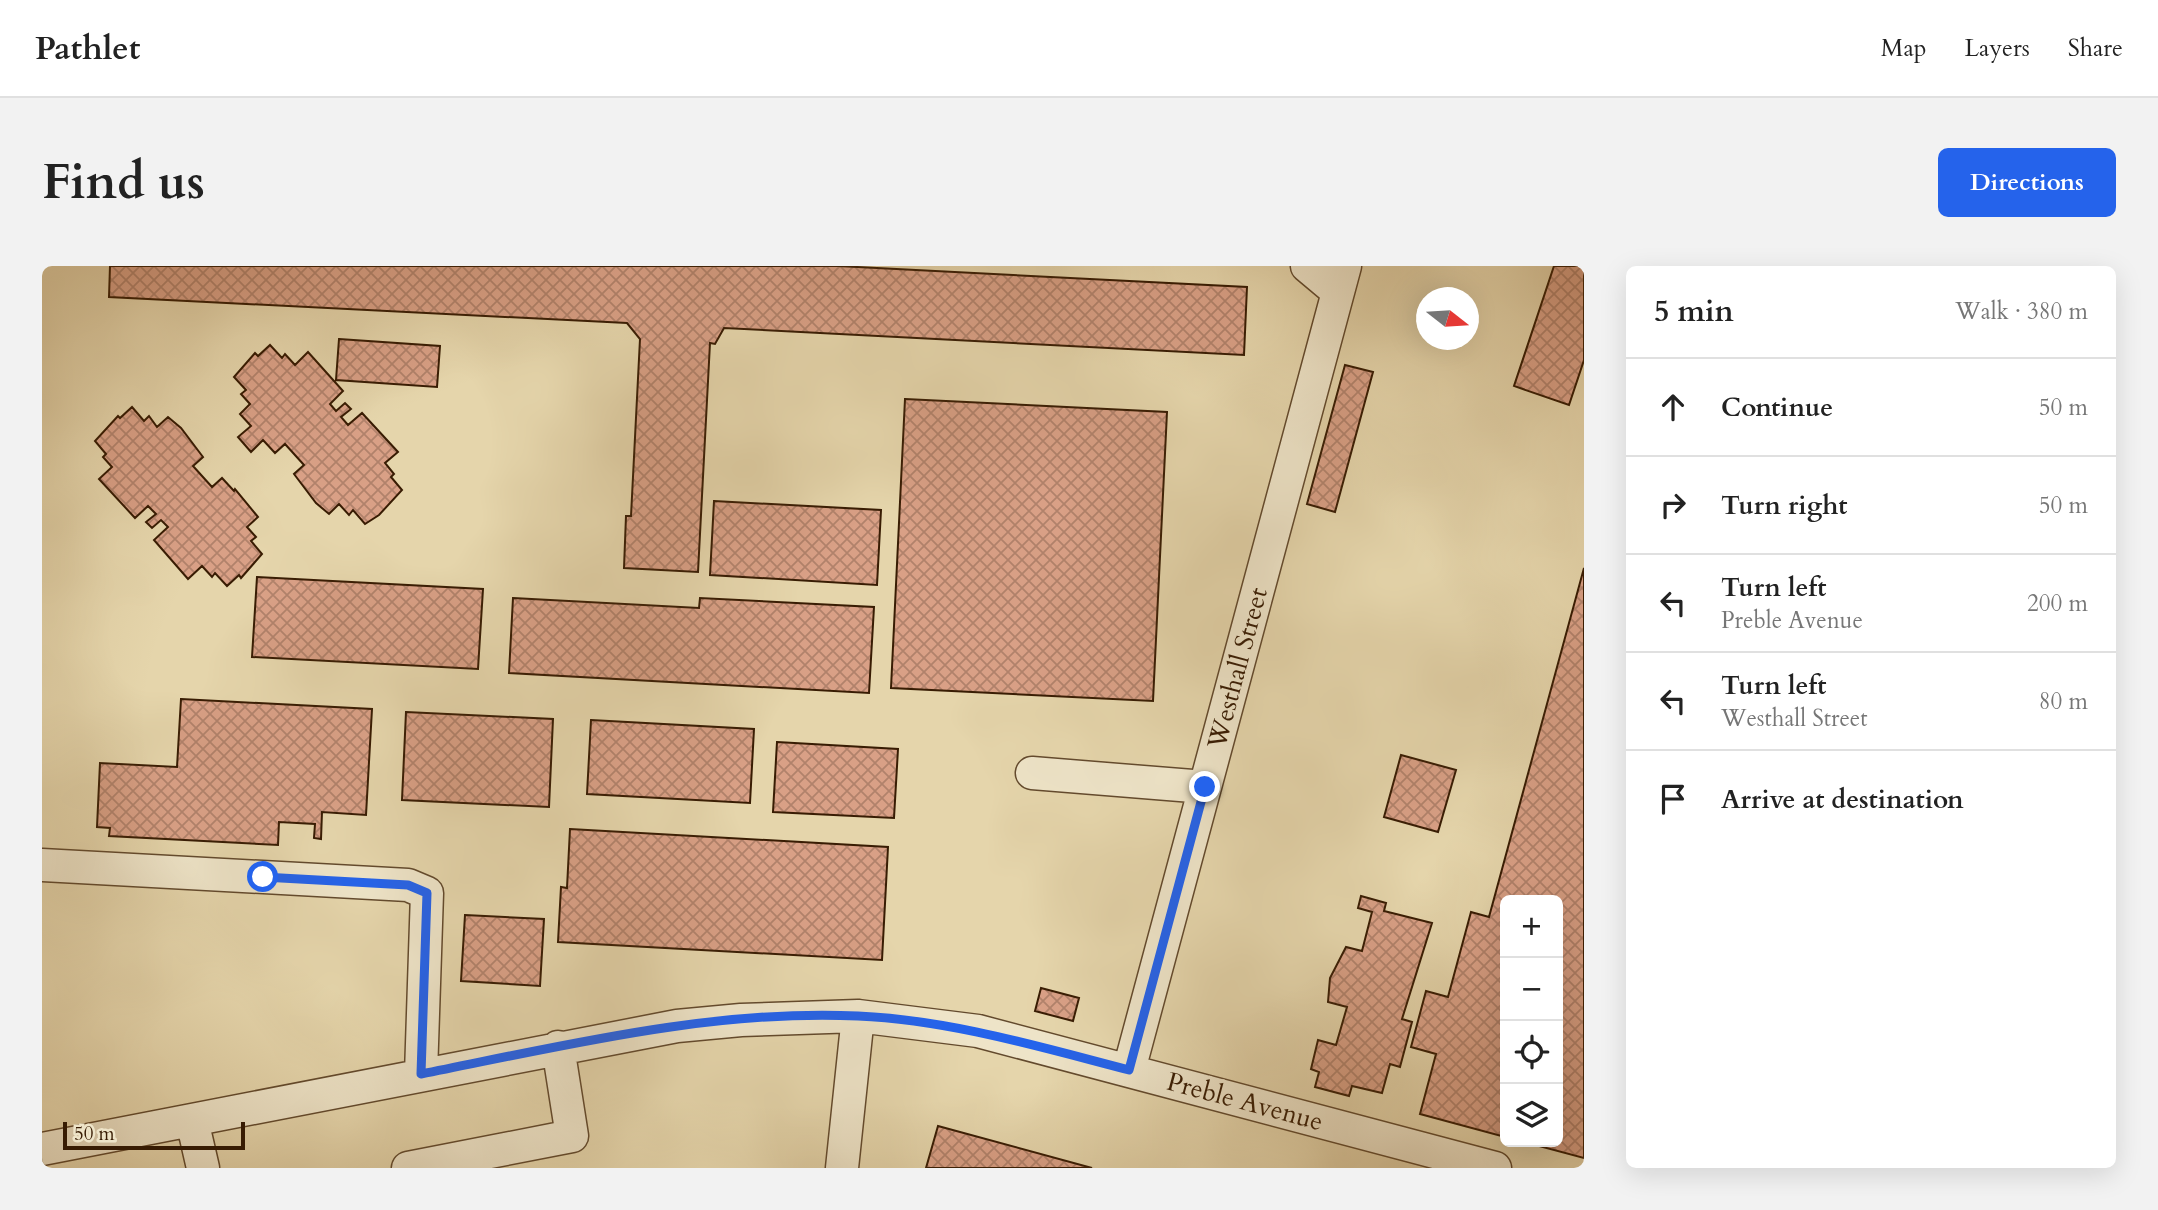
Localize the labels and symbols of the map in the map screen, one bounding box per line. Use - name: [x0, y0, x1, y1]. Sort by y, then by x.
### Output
- north arrow: [1416, 287, 1479, 350]
- street label: Westhall Street: [1199, 584, 1276, 754]
- route end: [1189, 771, 1220, 802]
- route start: [247, 861, 278, 892]
- street label: Preble Avenue: [1163, 1064, 1327, 1139]
- scale bar: [63, 1119, 245, 1151]

